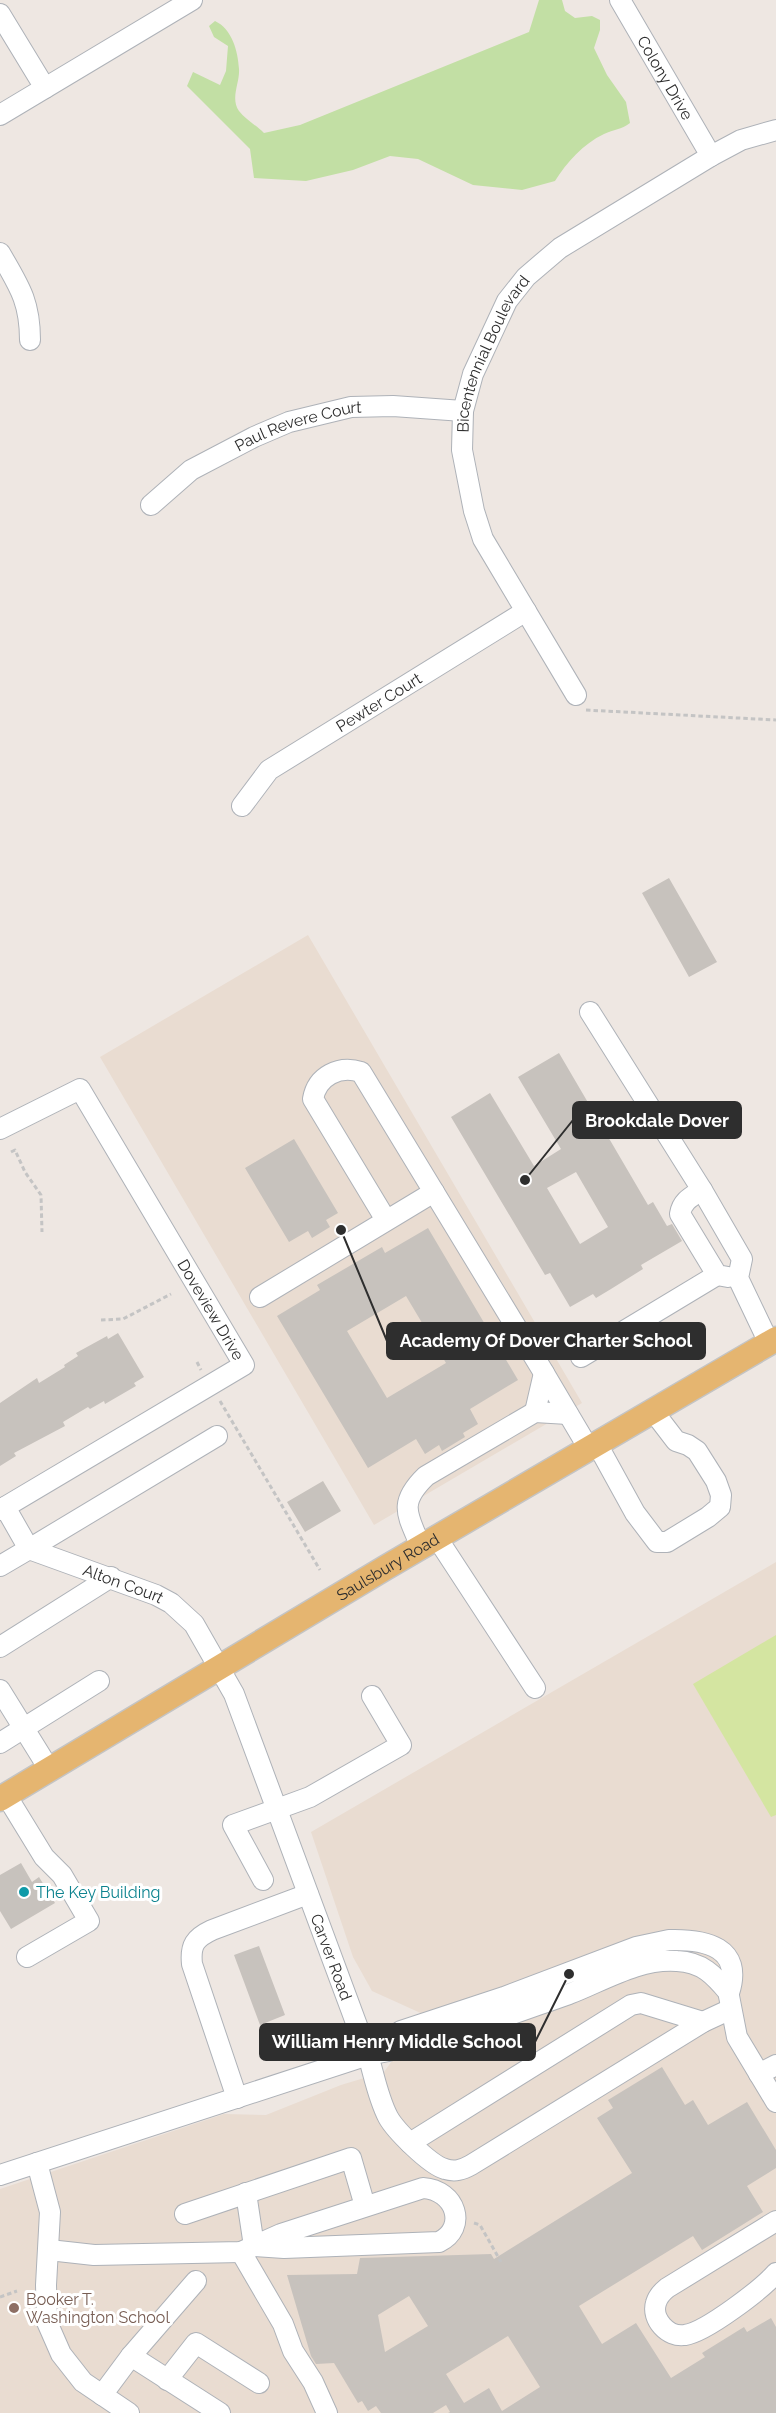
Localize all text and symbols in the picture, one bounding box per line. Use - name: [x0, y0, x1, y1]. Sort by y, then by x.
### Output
- street label: Colony Drive: [633, 32, 697, 123]
- street label: Bicentennial Boulevard: [453, 271, 533, 433]
- street label: Paul Revere Court: [231, 397, 362, 455]
- street label: Pewter Court: [332, 668, 425, 736]
- callout: Brookdale Dover: [573, 1102, 741, 1138]
- text: Brookdale Dover: [585, 1110, 729, 1131]
- street label: Doveview Drive: [174, 1256, 248, 1364]
- callout: Academy Of Dover Charter School: [387, 1323, 705, 1359]
- text: Academy Of Dover Charter School: [400, 1330, 693, 1351]
- street label: Saulsbury Road: [333, 1529, 442, 1604]
- street label: Alton Court: [80, 1560, 168, 1607]
- place label: The Key Building: [36, 1883, 161, 1902]
- marker: The Key Building: [17, 1885, 31, 1899]
- street label: Carver Road: [307, 1911, 356, 2003]
- callout: William Henry Middle School: [260, 2024, 535, 2060]
- text: William Henry Middle School: [272, 2031, 522, 2052]
- place label: Booker T. Washington School: [26, 2290, 170, 2327]
- marker: Booker T. Washington School: [7, 2301, 21, 2315]

